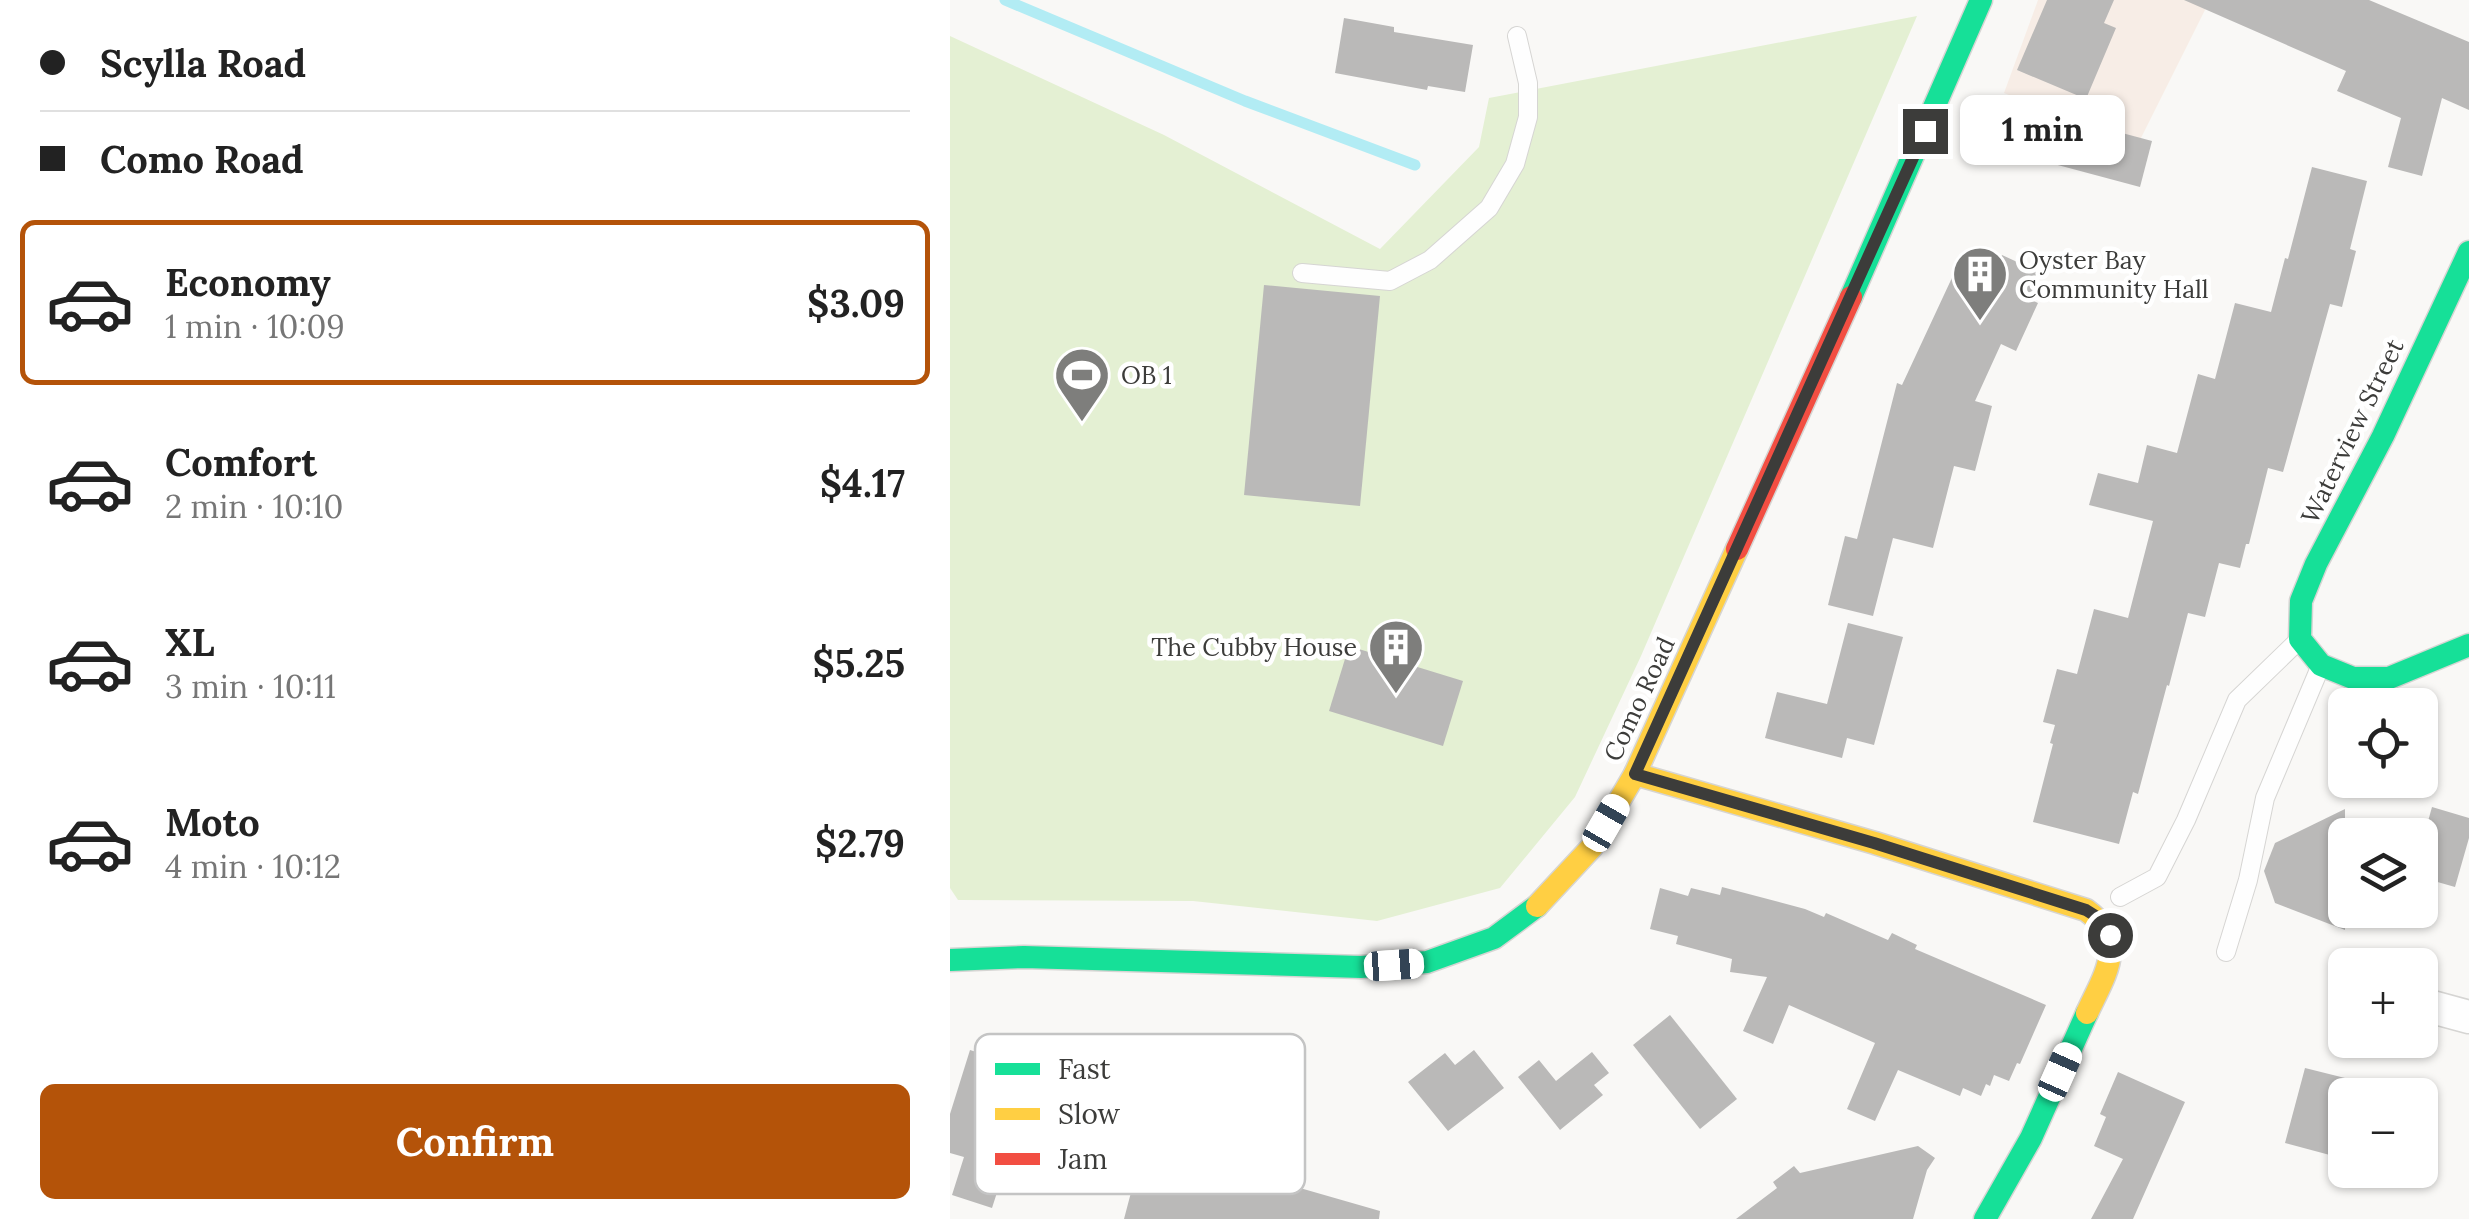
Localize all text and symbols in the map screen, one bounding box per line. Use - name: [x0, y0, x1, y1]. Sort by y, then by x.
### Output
- text: Scylla Road: [100, 39, 306, 87]
- callout: 1 min: [1960, 96, 2125, 166]
- route end: [1903, 109, 1948, 154]
- text: 1 min: [2002, 109, 2083, 150]
- text: Como Road: [100, 135, 304, 183]
- building icon: Oyster Bay Community Hall: [1950, 244, 2010, 323]
- place label: Oyster Bay Community Hall: [2019, 244, 2209, 305]
- icon: car: [45, 258, 135, 348]
- text: Economy: [165, 258, 331, 306]
- text: $3.09: [807, 279, 905, 327]
- text: 1 min · 10:09: [165, 306, 345, 347]
- street label: Waterview Street: [2293, 333, 2411, 529]
- sports icon: OB 1: [1052, 345, 1112, 424]
- place label: OB 1: [1121, 359, 1172, 391]
- icon: car: [45, 438, 135, 528]
- text: Comfort: [165, 438, 317, 486]
- text: $4.17: [820, 459, 905, 507]
- text: 2 min · 10:10: [165, 486, 344, 527]
- building icon: The Cubby House: [1366, 617, 1426, 696]
- icon: car: [45, 618, 135, 708]
- text: XL: [165, 618, 215, 666]
- place label: The Cubby House: [1151, 631, 1357, 663]
- street label: Como Road: [1596, 632, 1682, 766]
- text: $5.25: [813, 639, 905, 687]
- text: 3 min · 10:11: [165, 666, 336, 707]
- map controls: [2328, 688, 2438, 1188]
- button: locate: [2328, 688, 2438, 798]
- car: [1578, 790, 1634, 856]
- icon: car: [45, 798, 135, 888]
- text: Moto: [165, 798, 260, 846]
- button: layers: [2328, 818, 2438, 928]
- text: $2.79: [815, 819, 905, 867]
- text: 4 min · 10:12: [165, 846, 341, 887]
- route start: [2088, 913, 2133, 958]
- car: [1363, 948, 1425, 982]
- button: +: [2328, 948, 2438, 1058]
- legend: [975, 1034, 1305, 1194]
- car: [2034, 1038, 2086, 1106]
- text: Fast: [1058, 1051, 1111, 1087]
- button: −: [2328, 1078, 2438, 1188]
- button: Confirm: [40, 1084, 910, 1199]
- text: Slow: [1058, 1096, 1121, 1132]
- text: Jam: [1057, 1141, 1108, 1177]

